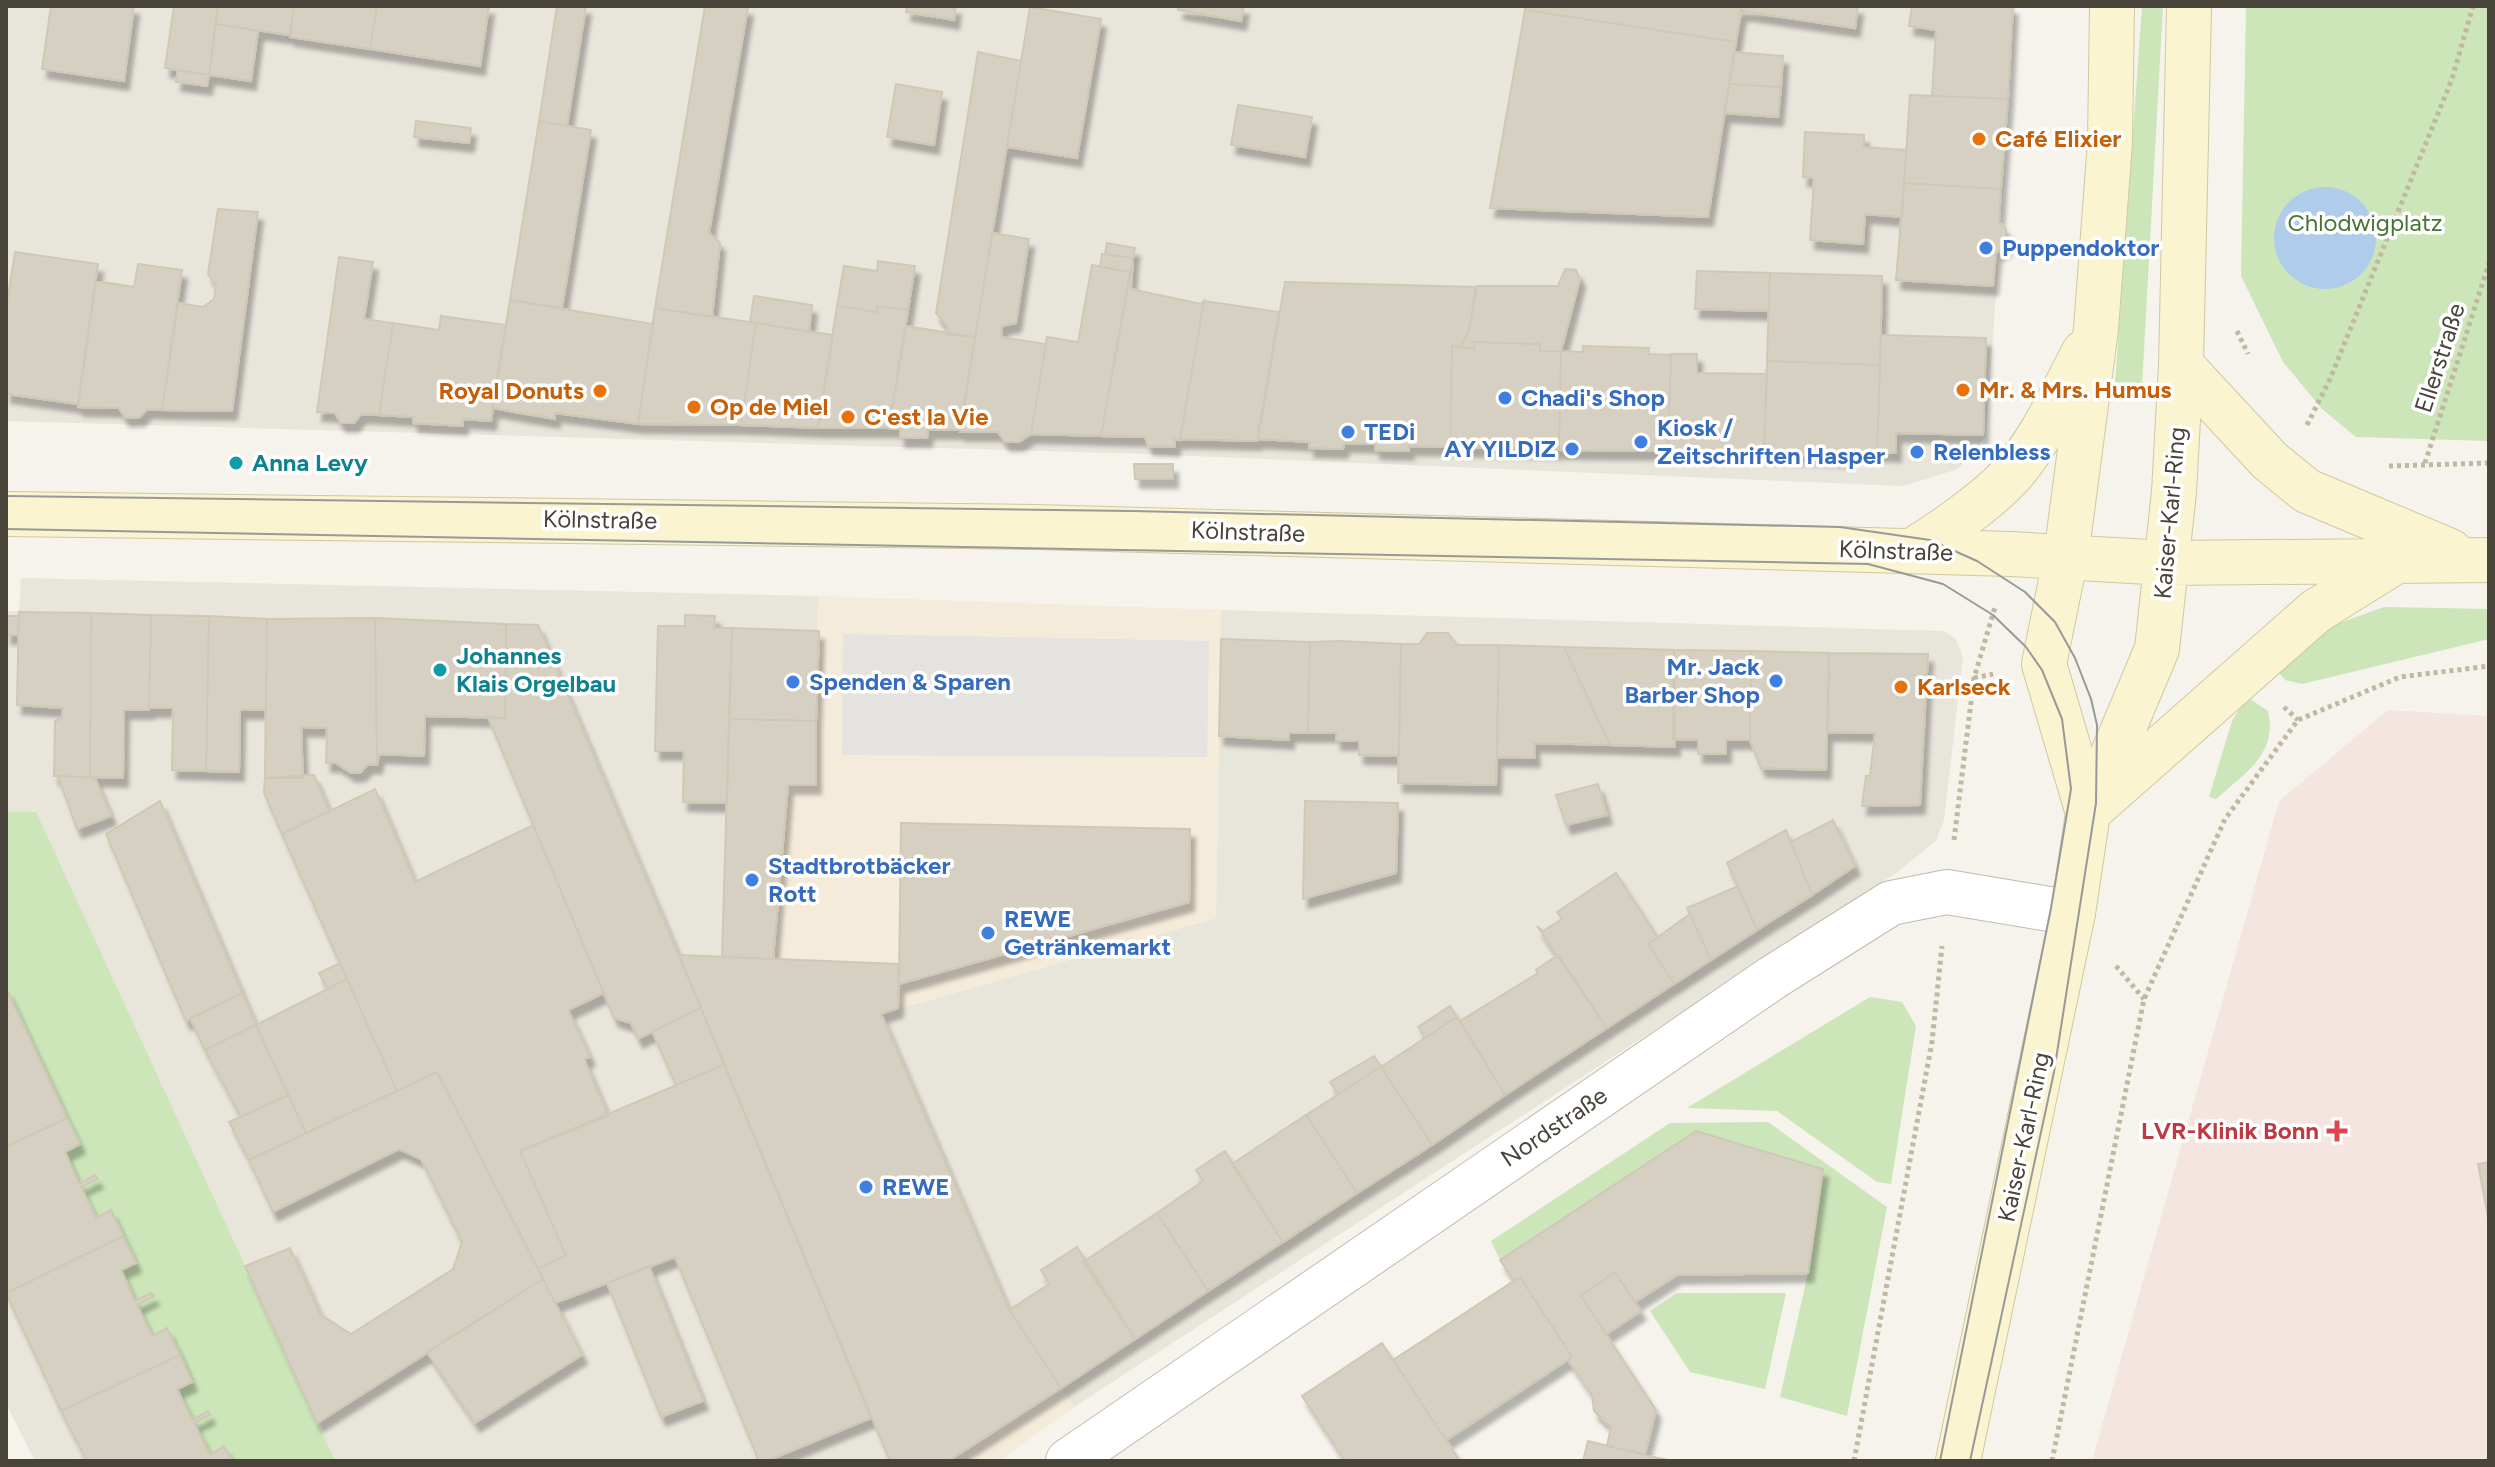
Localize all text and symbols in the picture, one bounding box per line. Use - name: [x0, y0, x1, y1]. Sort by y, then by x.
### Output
- place label: Café Elixier: [1995, 124, 2121, 153]
- marker: Café Elixier: [1970, 130, 1988, 148]
- park label: Chlodwigplatz: [2288, 208, 2443, 237]
- place label: Puppendoktor: [2002, 233, 2159, 262]
- marker: Puppendoktor: [1977, 239, 1995, 257]
- street label: Ellerstraße: [2408, 300, 2471, 416]
- place label: Mr. & Mrs. Humus: [1979, 375, 2171, 404]
- place label: Royal Donuts: [438, 376, 584, 405]
- marker: Mr. & Mrs. Humus: [1954, 381, 1972, 399]
- marker: Royal Donuts: [591, 382, 609, 400]
- place label: Chadi's Shop: [1521, 383, 1665, 412]
- marker: Chadi's Shop: [1496, 389, 1514, 407]
- place label: Op de Miel: [710, 392, 828, 421]
- marker: Op de Miel: [685, 398, 703, 416]
- place label: C'est la Vie: [864, 402, 988, 431]
- marker: C'est la Vie: [839, 408, 857, 426]
- place label: Kiosk / Zeitschriften Hasper: [1657, 413, 1885, 470]
- place label: TEDi: [1364, 417, 1415, 446]
- marker: TEDi: [1339, 423, 1357, 441]
- street label: Kaiser-Karl-Ring: [2148, 426, 2191, 600]
- marker: Kiosk / Zeitschriften Hasper: [1632, 433, 1650, 451]
- place label: AY YILDIZ: [1444, 434, 1556, 463]
- place label: Relenbless: [1933, 437, 2050, 466]
- marker: AY YILDIZ: [1563, 440, 1581, 458]
- marker: Relenbless: [1908, 443, 1926, 461]
- place label: Anna Levy: [252, 448, 368, 477]
- marker: Anna Levy: [227, 454, 245, 472]
- street label: Kölnstraße: [543, 504, 657, 535]
- street label: Kölnstraße: [1190, 515, 1306, 548]
- street label: Kölnstraße: [1838, 534, 1954, 567]
- place label: Johannes Klais Orgelbau: [456, 641, 616, 698]
- place label: Mr. Jack Barber Shop: [1624, 652, 1760, 709]
- marker: Johannes Klais Orgelbau: [431, 661, 449, 679]
- place label: Spenden & Sparen: [809, 667, 1011, 696]
- marker: Mr. Jack Barber Shop: [1767, 672, 1785, 690]
- place label: Karlseck: [1917, 672, 2011, 701]
- marker: Spenden & Sparen: [784, 673, 802, 691]
- marker: Karlseck: [1892, 678, 1910, 696]
- place label: Stadtbrotbäcker Rott: [768, 851, 950, 908]
- marker: Stadtbrotbäcker Rott: [743, 871, 761, 889]
- place label: REWE Getränkemarkt: [1004, 904, 1171, 961]
- marker: REWE Getränkemarkt: [979, 924, 997, 942]
- street label: Kaiser-Karl-Ring: [1991, 1049, 2056, 1224]
- street label: Nordstraße: [1495, 1080, 1612, 1173]
- place label: LVR-Klinik Bonn: [2141, 1116, 2319, 1145]
- marker: LVR-Klinik Bonn: [2326, 1120, 2348, 1142]
- place label: REWE: [882, 1172, 949, 1201]
- marker: REWE: [857, 1178, 875, 1196]

